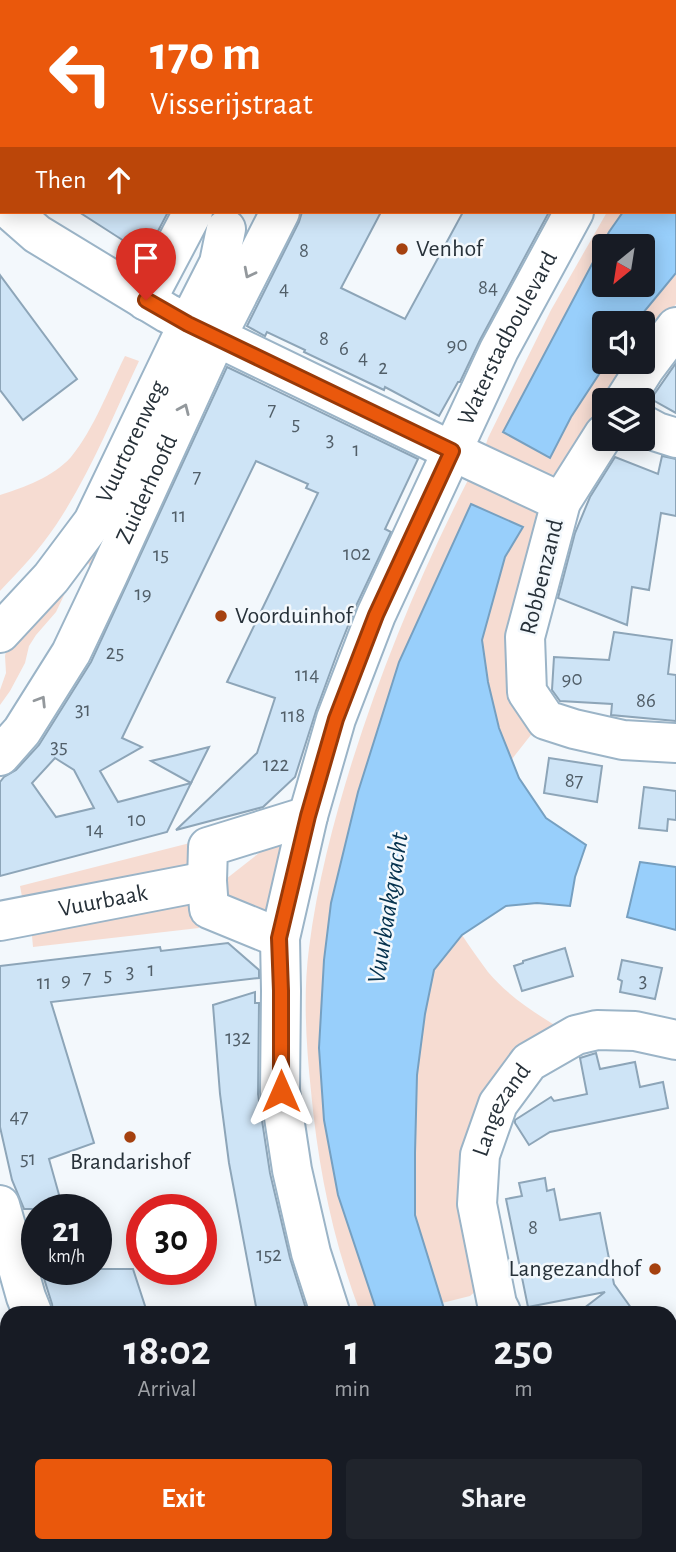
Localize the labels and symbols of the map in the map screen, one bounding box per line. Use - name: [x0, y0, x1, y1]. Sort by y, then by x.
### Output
- pin: [116, 228, 176, 300]
- north arrow: [592, 234, 654, 298]
- place label: Venhof: [416, 237, 485, 261]
- house number: 8: [299, 240, 309, 261]
- marker: Venhof: [394, 241, 410, 257]
- street label: Waterstadboulevard: [454, 248, 562, 429]
- one-way arrow: [244, 265, 258, 278]
- house number: 84: [478, 277, 498, 298]
- house number: 4: [279, 278, 289, 299]
- house number: 8: [319, 328, 329, 349]
- house number: 90: [447, 334, 467, 355]
- house number: 6: [339, 338, 349, 359]
- house number: 4: [358, 347, 368, 368]
- house number: 2: [378, 357, 388, 378]
- street label: Vuurtorenweg: [92, 377, 171, 507]
- house number: 7: [268, 399, 277, 420]
- one-way arrow: [176, 404, 190, 416]
- house number: 5: [292, 413, 300, 434]
- house number: 3: [326, 429, 334, 450]
- street label: Zuiderhoofd: [112, 431, 182, 547]
- house number: 1: [352, 439, 360, 460]
- house number: 7: [193, 466, 202, 487]
- house number: 11: [172, 505, 186, 526]
- street label: Robbenzand: [516, 517, 568, 637]
- house number: 102: [343, 543, 371, 564]
- house number: 15: [153, 544, 169, 565]
- house number: 19: [134, 583, 152, 604]
- place label: Voorduinhof: [235, 604, 354, 628]
- marker: Voorduinhof: [213, 608, 229, 624]
- house number: 25: [106, 642, 124, 663]
- house number: 114: [295, 664, 319, 685]
- house number: 90: [562, 668, 582, 689]
- house number: 86: [636, 690, 656, 711]
- one-way arrow: [32, 696, 45, 709]
- house number: 31: [75, 699, 91, 720]
- house number: 118: [281, 705, 305, 726]
- house number: 35: [50, 736, 68, 757]
- house number: 122: [263, 754, 289, 775]
- house number: 87: [565, 770, 584, 791]
- house number: 10: [128, 809, 146, 830]
- house number: 14: [86, 819, 104, 840]
- water label: Vuurbaakgracht: [363, 830, 413, 985]
- street label: Vuurbaak: [57, 881, 150, 921]
- house number: 1: [147, 959, 155, 980]
- house number: 3: [126, 961, 134, 982]
- house number: 5: [104, 964, 112, 985]
- house number: 7: [83, 967, 92, 988]
- house number: 9: [61, 969, 71, 990]
- house number: 3: [639, 970, 647, 991]
- house number: 11: [37, 972, 51, 993]
- house number: 132: [225, 1027, 251, 1048]
- position arrow: [244, 1054, 318, 1128]
- street label: Langezand: [468, 1059, 535, 1160]
- house number: 47: [10, 1106, 29, 1127]
- marker: Brandarishof: [122, 1129, 138, 1145]
- house number: 51: [20, 1148, 36, 1169]
- place label: Brandarishof: [70, 1150, 192, 1174]
- speed limit sign: 30: [126, 1194, 217, 1285]
- house number: 8: [528, 1217, 538, 1238]
- house number: 152: [256, 1244, 282, 1265]
- place label: Langezandhof: [508, 1257, 643, 1281]
- marker: Langezandhof: [647, 1261, 663, 1277]

